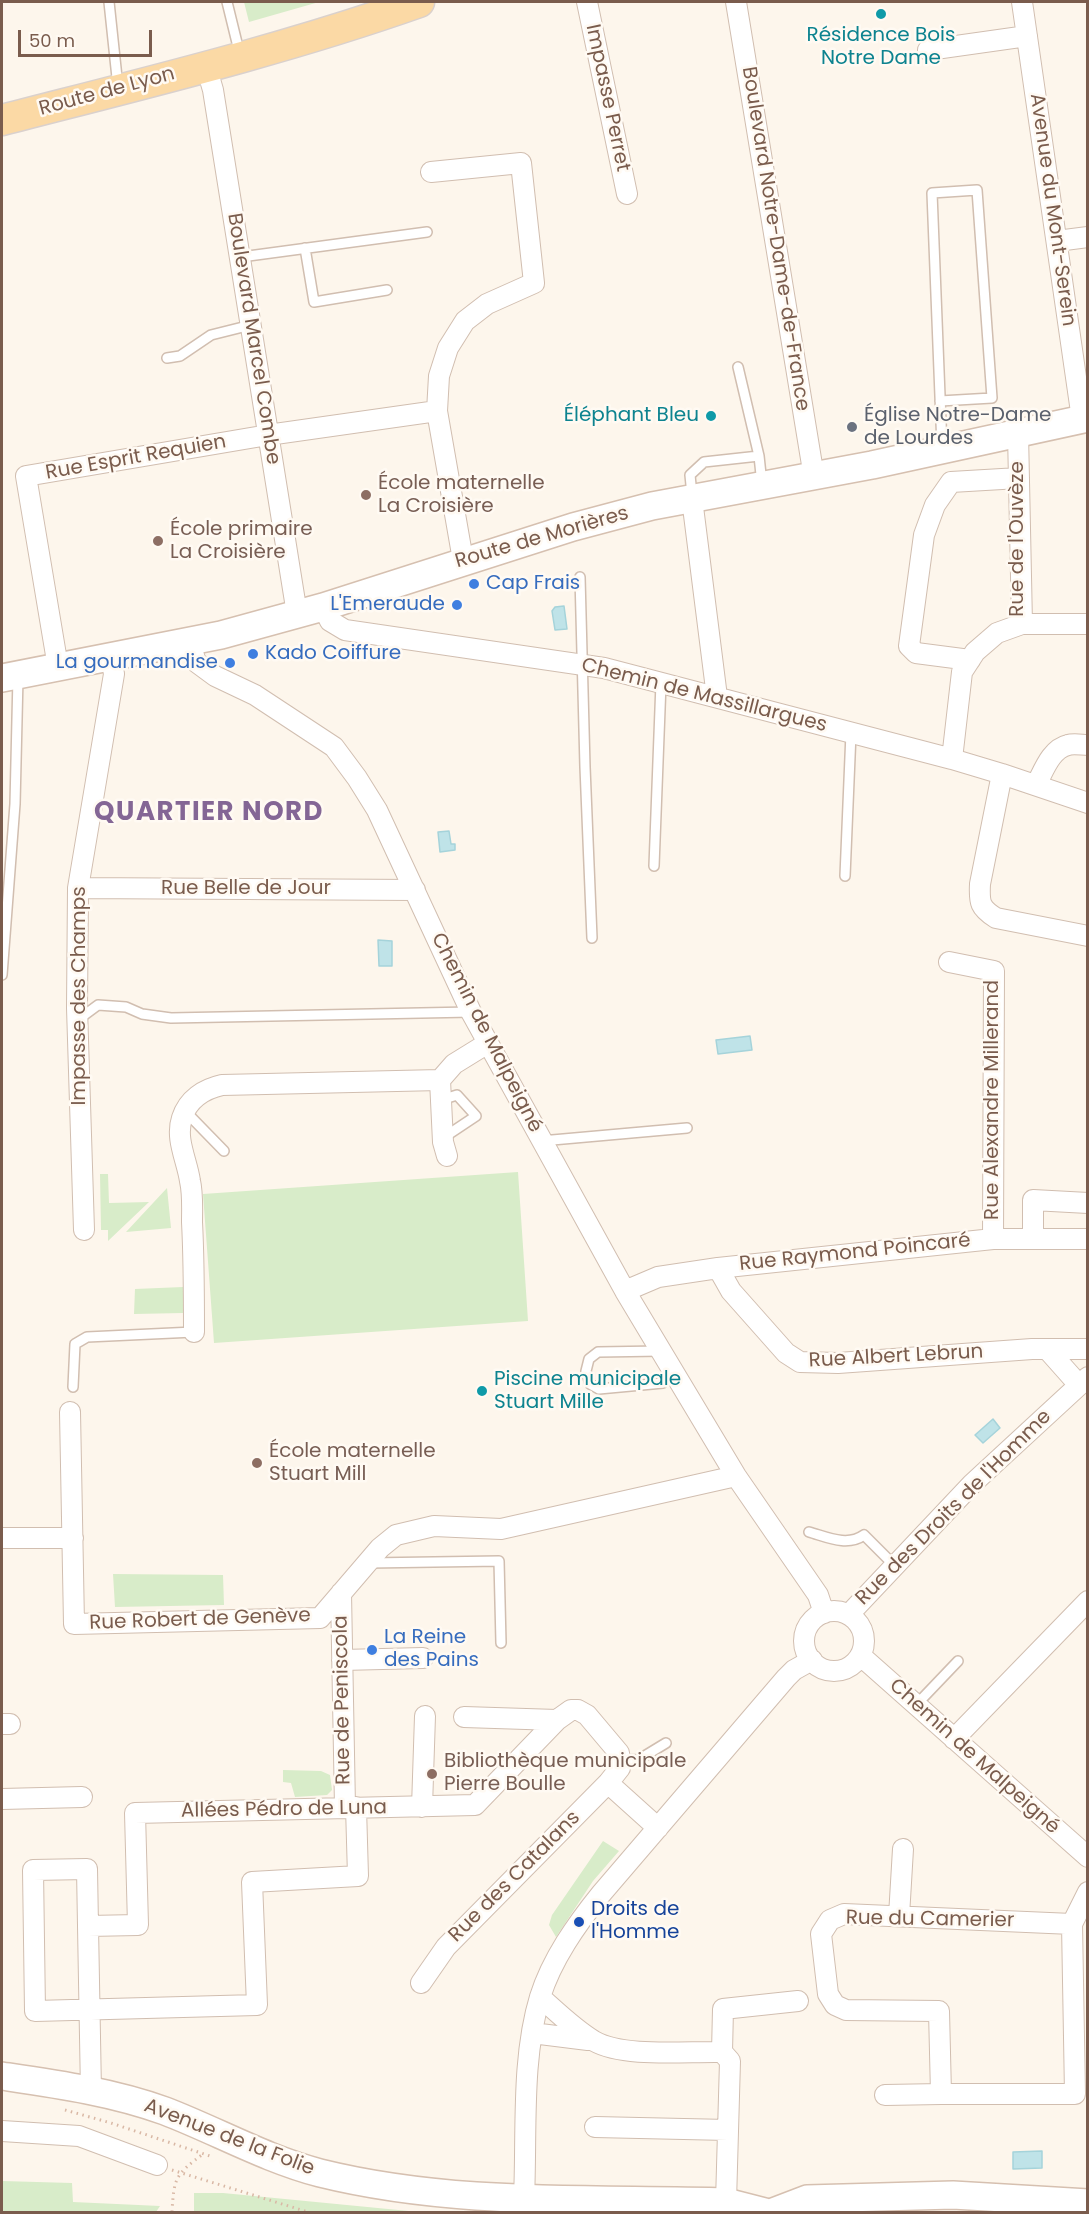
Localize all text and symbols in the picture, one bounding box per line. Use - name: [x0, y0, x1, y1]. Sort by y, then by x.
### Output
- marker: Résidence Bois Notre Dame: [874, 7, 888, 21]
- scale bar: [21, 18, 154, 56]
- street label: Impasse Perret: [580, 22, 634, 174]
- place label: Résidence Bois Notre Dame: [807, 24, 955, 71]
- text: 50 m: [29, 28, 75, 53]
- street label: Route de Lyon: [37, 62, 177, 122]
- street label: Boulevard Notre-Dame-de-France: [736, 65, 814, 413]
- street label: Avenue du Mont-Serein: [1024, 92, 1080, 328]
- street label: Boulevard Marcel Combe: [221, 212, 285, 466]
- place label: Éléphant Bleu: [564, 404, 699, 428]
- place label: Église Notre-Dame de Lourdes: [864, 404, 1051, 451]
- marker: Éléphant Bleu: [704, 409, 718, 423]
- marker: Église Notre-Dame de Lourdes: [845, 420, 859, 434]
- street label: Rue Esprit Requien: [44, 430, 228, 486]
- street label: Rue de l'Ouvèze: [1006, 461, 1030, 617]
- place label: École maternelle La Croisière: [378, 472, 545, 519]
- marker: École maternelle La Croisière: [359, 488, 373, 502]
- street label: Route de Morières: [453, 502, 631, 574]
- place label: École primaire La Croisière: [170, 518, 313, 565]
- marker: École primaire La Croisière: [151, 534, 165, 548]
- place label: Cap Frais: [486, 572, 580, 596]
- marker: Cap Frais: [467, 577, 481, 591]
- place label: L'Emeraude: [330, 593, 445, 617]
- marker: L'Emeraude: [450, 598, 464, 612]
- place label: Kado Coiffure: [265, 642, 401, 666]
- marker: Kado Coiffure: [246, 647, 260, 661]
- place label: La gourmandise: [56, 651, 218, 675]
- street label: Chemin de Massillargues: [579, 654, 829, 738]
- marker: La gourmandise: [223, 656, 237, 670]
- district label: QUARTIER NORD: [94, 797, 324, 829]
- street label: Rue Belle de Jour: [161, 877, 331, 901]
- street label: Impasse des Champs: [68, 886, 92, 1106]
- street label: Chemin de Malpeigné: [425, 929, 547, 1137]
- street label: Rue Alexandre Millerand: [981, 980, 1005, 1220]
- street label: Rue Raymond Poincaré: [738, 1229, 972, 1277]
- street label: Rue Albert Lebrun: [808, 1340, 984, 1374]
- place label: Piscine municipale Stuart Mille: [494, 1368, 681, 1415]
- marker: Piscine municipale Stuart Mille: [475, 1384, 489, 1398]
- street label: Rue des Droits de l'Homme: [851, 1405, 1057, 1611]
- place label: École maternelle Stuart Mill: [269, 1440, 436, 1487]
- marker: École maternelle Stuart Mill: [250, 1456, 264, 1470]
- street label: Rue Robert de Genève: [89, 1604, 311, 1636]
- street label: Rue de Peniscola: [330, 1615, 356, 1785]
- place label: La Reine des Pains: [384, 1626, 479, 1673]
- marker: La Reine des Pains: [365, 1643, 379, 1657]
- street label: Chemin de Malpeigné: [884, 1674, 1064, 1840]
- place label: Bibliothèque municipale Pierre Boulle: [444, 1750, 686, 1797]
- marker: Bibliothèque municipale Pierre Boulle: [425, 1767, 439, 1781]
- street label: Allées Pédro de Luna: [181, 1796, 387, 1824]
- street label: Rue des Catalans: [444, 1806, 586, 1948]
- place label: Droits de l'Homme: [591, 1898, 679, 1945]
- street label: Rue du Camerier: [846, 1907, 1014, 1933]
- marker: Droits de l'Homme: [572, 1915, 586, 1929]
- street label: Avenue de la Folie: [140, 2094, 318, 2182]

